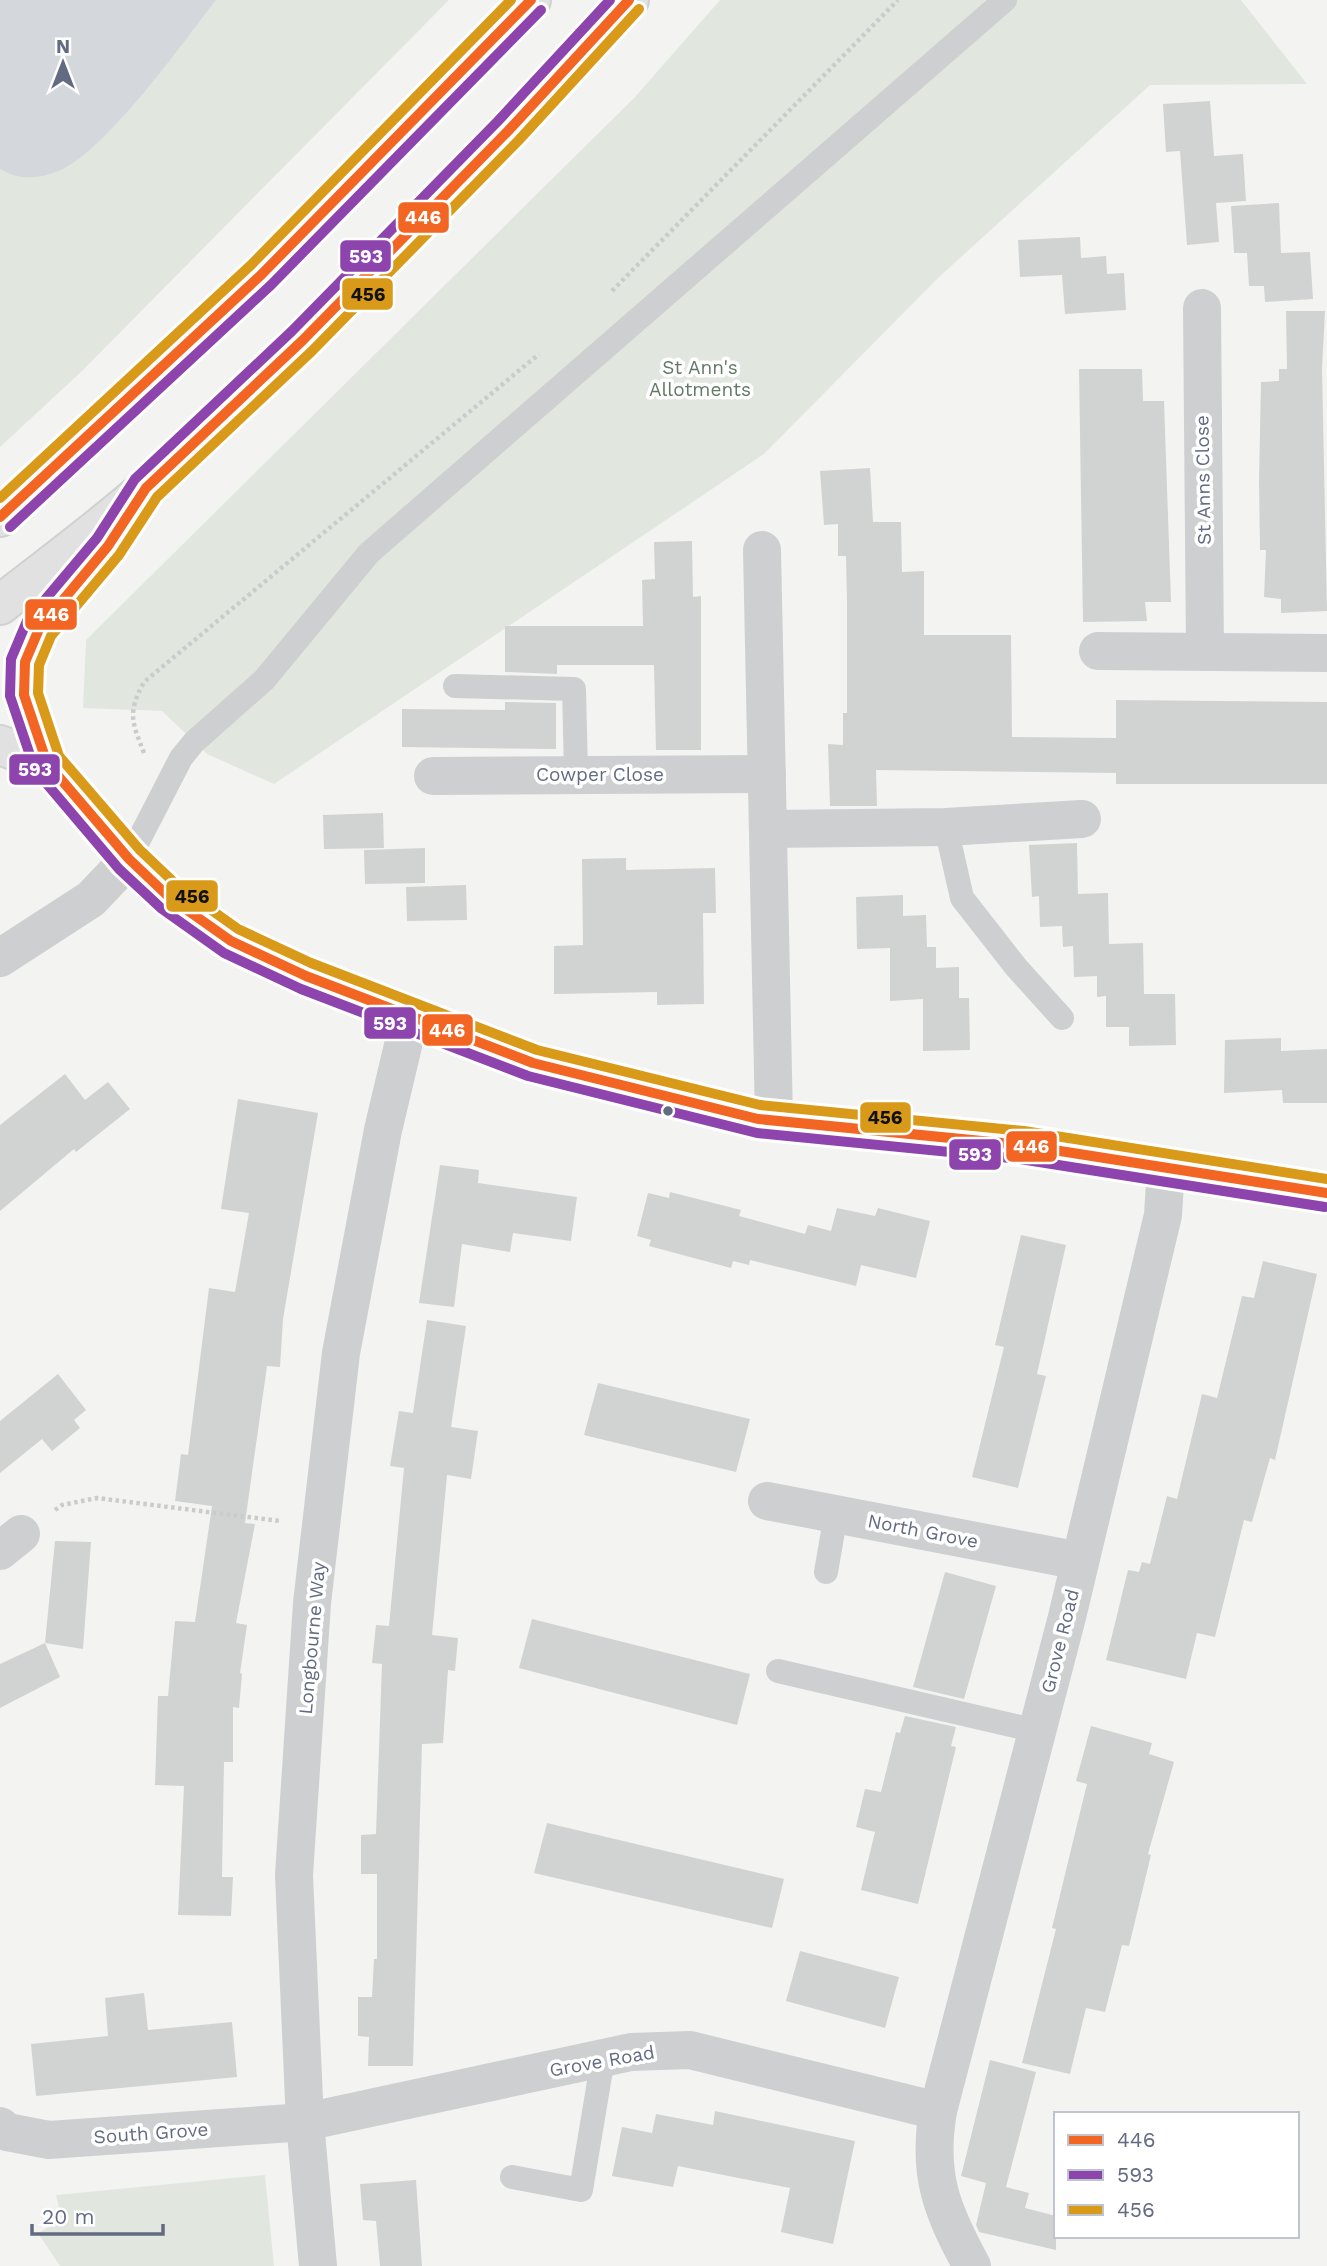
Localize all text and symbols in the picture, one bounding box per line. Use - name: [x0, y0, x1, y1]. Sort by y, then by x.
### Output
- north arrow: [28, 28, 98, 98]
- text: N: [56, 35, 70, 58]
- line badge: 446: [397, 201, 450, 234]
- text: 446: [405, 206, 441, 229]
- line badge: 593: [339, 239, 392, 273]
- text: 593: [349, 245, 383, 268]
- line badge: 456: [341, 277, 394, 311]
- text: 456: [350, 283, 386, 306]
- park label: St Ann's Allotments: [649, 356, 751, 401]
- street label: St Anns Close: [1190, 415, 1216, 545]
- line badge: 446: [24, 598, 78, 631]
- text: 446: [33, 603, 69, 626]
- line badge: 593: [8, 753, 61, 786]
- text: 593: [18, 758, 52, 781]
- street label: Cowper Close: [536, 763, 664, 786]
- line badge: 456: [165, 879, 219, 913]
- text: 456: [174, 885, 210, 908]
- line badge: 593: [363, 1006, 417, 1040]
- text: 593: [373, 1012, 407, 1035]
- line badge: 446: [421, 1013, 474, 1047]
- text: 446: [429, 1019, 465, 1042]
- line badge: 456: [859, 1101, 912, 1134]
- unlabelled marker: [661, 1104, 675, 1118]
- text: 456: [867, 1106, 903, 1129]
- line badge: 446: [1005, 1130, 1058, 1163]
- text: 446: [1013, 1135, 1049, 1158]
- line badge: 593: [948, 1138, 1002, 1171]
- text: 593: [958, 1143, 992, 1166]
- street label: North Grove: [866, 1509, 980, 1553]
- street label: Longbourne Way: [294, 1560, 330, 1715]
- street label: Grove Road: [1036, 1587, 1084, 1695]
- street label: Grove Road: [548, 2040, 656, 2082]
- legend: [1054, 2112, 1299, 2238]
- street label: South Grove: [93, 2118, 209, 2148]
- text: 446: [1117, 2127, 1155, 2152]
- text: 593: [1117, 2162, 1154, 2187]
- scale bar: [32, 2192, 163, 2236]
- text: 456: [1117, 2197, 1155, 2222]
- text: 20 m: [42, 2204, 94, 2229]

